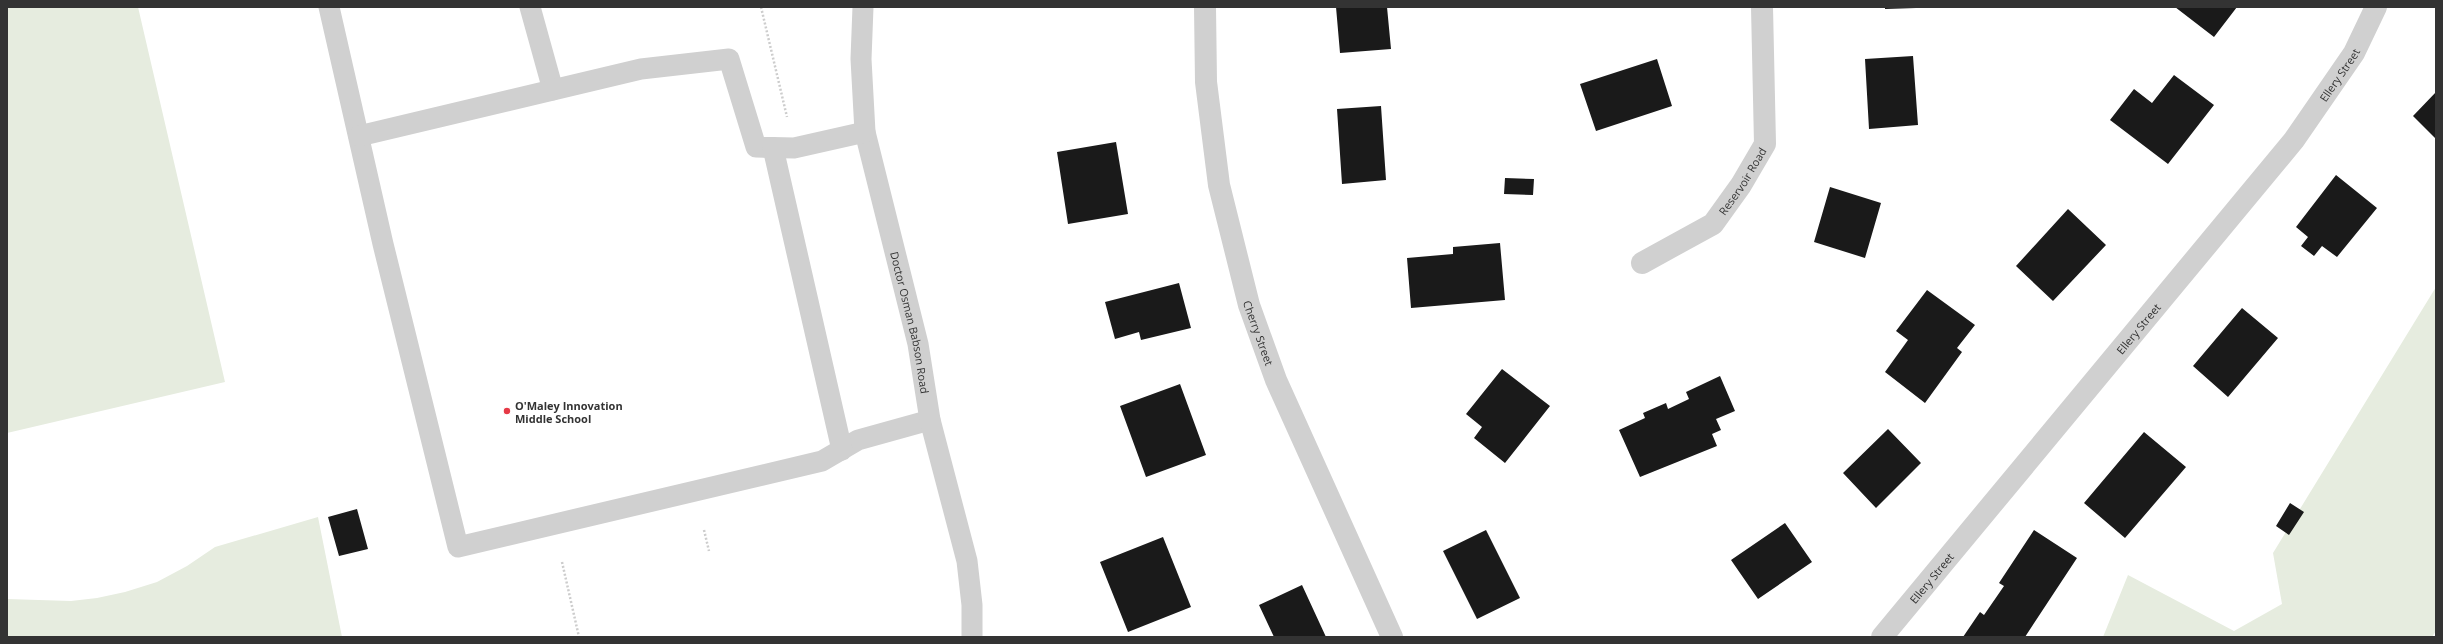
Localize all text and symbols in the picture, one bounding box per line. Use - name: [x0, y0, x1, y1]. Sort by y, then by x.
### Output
- street label: Ellery Street: [2315, 46, 2363, 104]
- street label: Reservoir Road: [1715, 144, 1769, 218]
- street label: Doctor Osman Babson Road: [888, 250, 933, 395]
- street label: Cherry Street: [1241, 299, 1278, 367]
- street label: Ellery Street: [2113, 300, 2163, 357]
- place label: O'Maley Innovation Middle School: [515, 398, 623, 426]
- marker: O'Maley Innovation Middle School: [502, 406, 512, 416]
- street label: Ellery Street: [1906, 549, 1957, 606]

